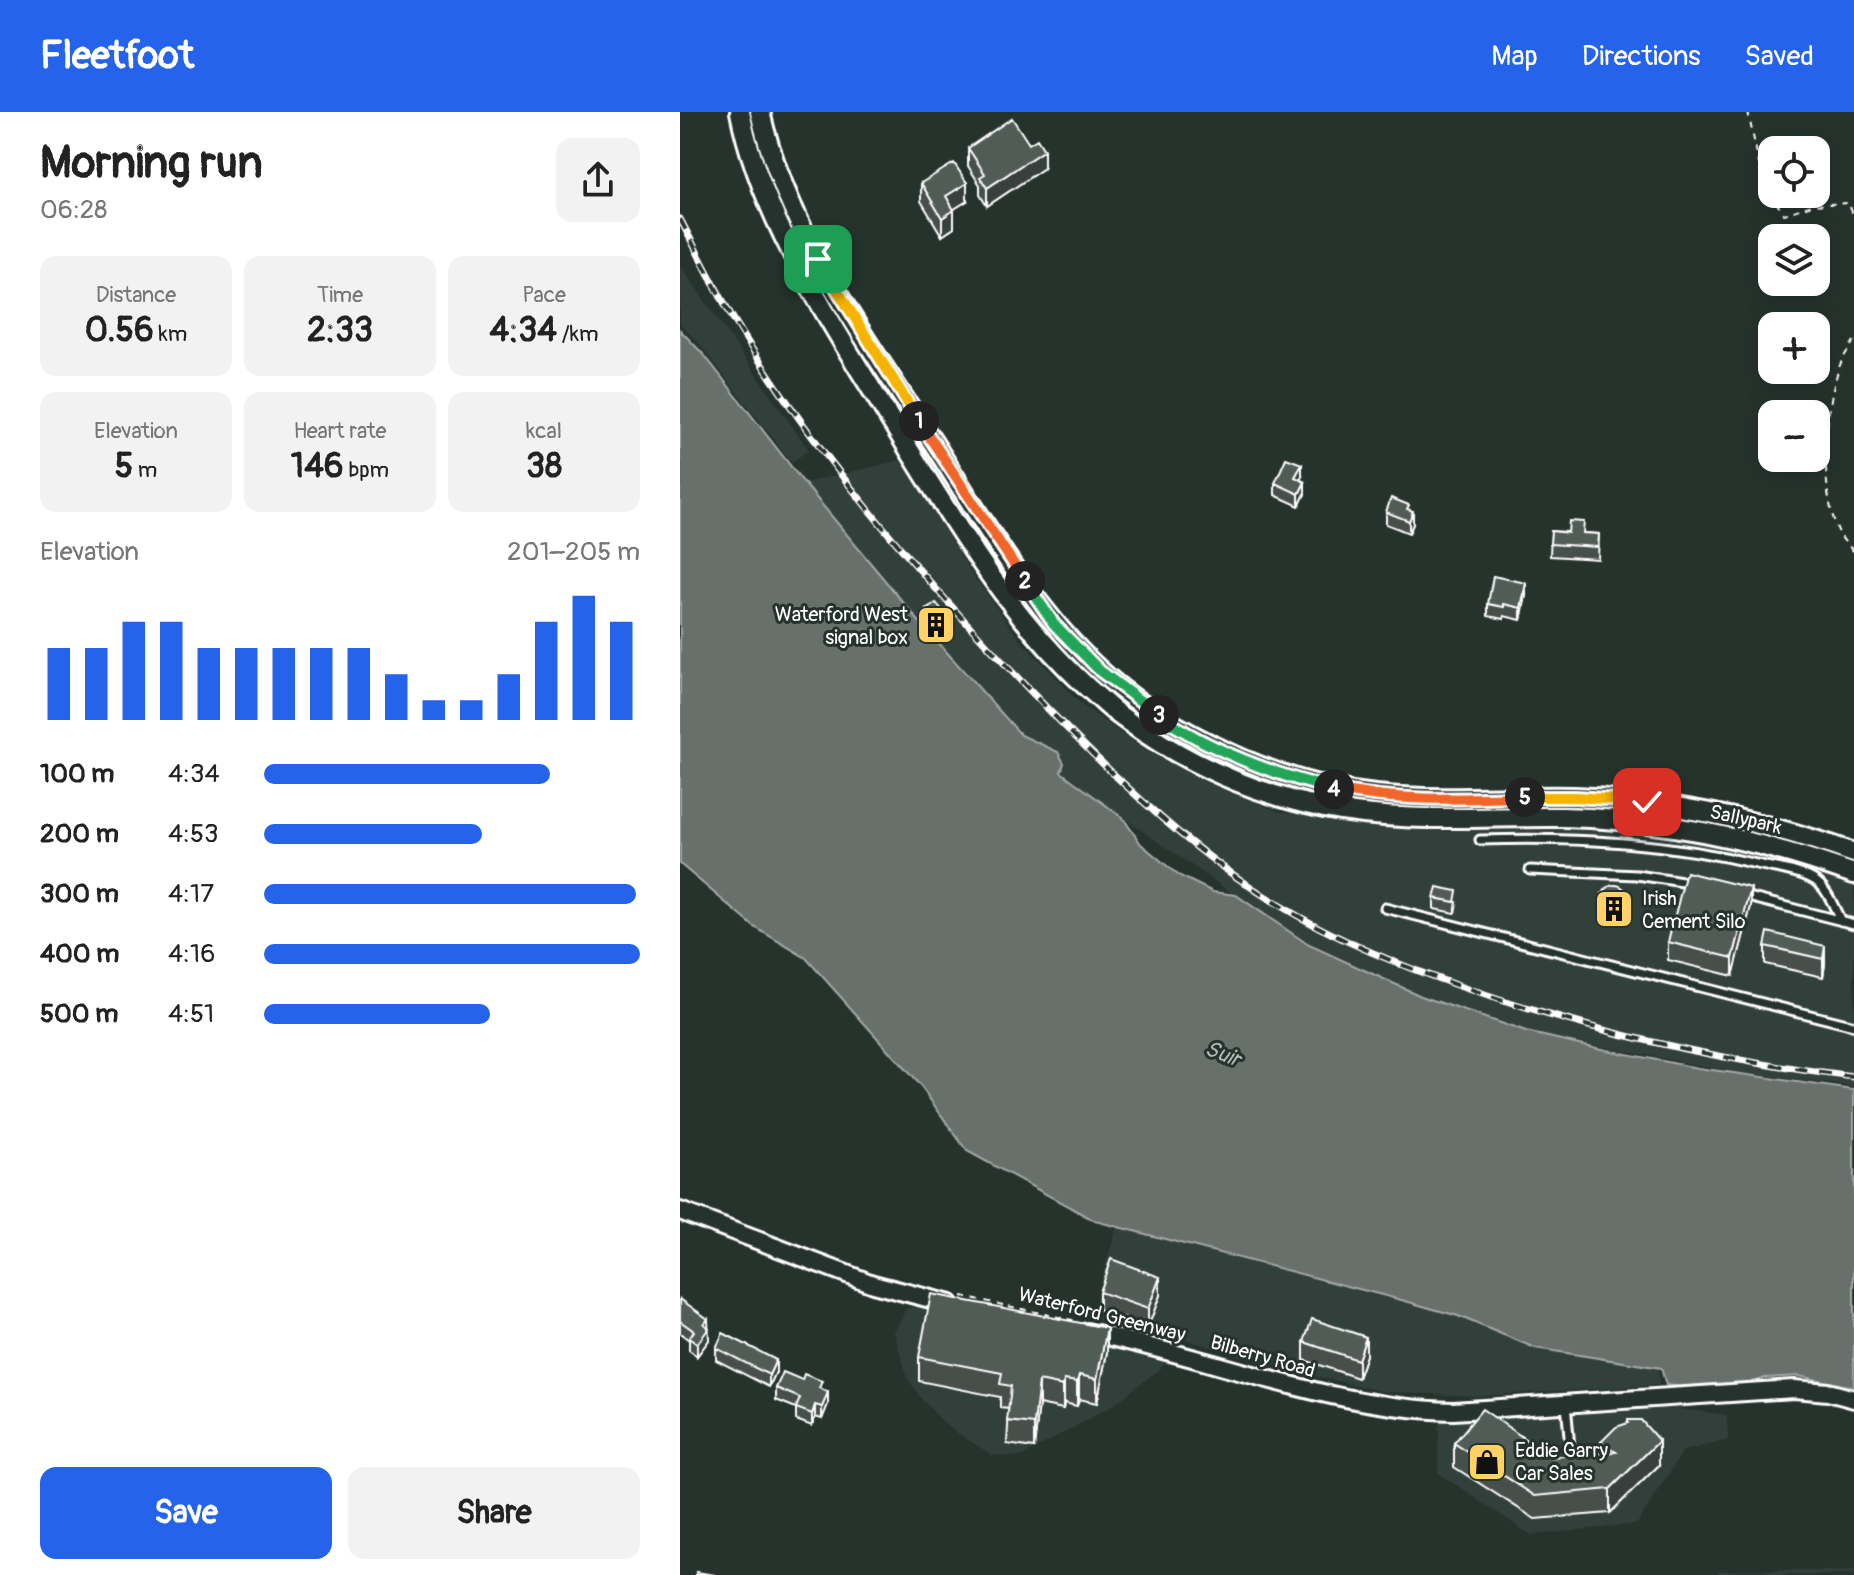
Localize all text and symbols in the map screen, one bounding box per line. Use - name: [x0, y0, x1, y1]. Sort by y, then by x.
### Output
- text: Fleetfoot: [40, 32, 194, 80]
- text: Map: [1491, 39, 1538, 74]
- text: Directions: [1582, 39, 1701, 74]
- text: Saved: [1745, 39, 1814, 74]
- text: Morning run: [40, 136, 263, 191]
- map controls: [1758, 136, 1830, 472]
- button: locate: [1758, 136, 1830, 208]
- button: share: [556, 138, 640, 222]
- text: 06:28: [40, 194, 107, 226]
- button: layers: [1758, 224, 1830, 296]
- pin: [784, 225, 852, 293]
- icon: arrive: [796, 237, 840, 281]
- text: Distance: [96, 281, 176, 309]
- text: Time: [317, 281, 363, 309]
- text: Pace: [522, 281, 566, 309]
- text: 0.56: [85, 309, 154, 352]
- text: 2:33: [307, 309, 373, 352]
- text: 4:34: [490, 309, 557, 352]
- button: +: [1758, 312, 1830, 384]
- text: km: [154, 320, 187, 348]
- text: /km: [557, 320, 598, 348]
- button: −: [1758, 400, 1830, 472]
- pin: 1: [899, 401, 939, 441]
- text: 1: [915, 407, 923, 435]
- text: Elevation: [94, 417, 178, 445]
- text: Heart rate: [294, 417, 386, 445]
- text: kcal: [526, 417, 562, 445]
- text: 5: [115, 445, 133, 488]
- text: 146: [291, 445, 344, 488]
- text: 38: [526, 445, 562, 488]
- text: m: [133, 456, 157, 484]
- text: bpm: [344, 456, 389, 484]
- text: Elevation: [40, 536, 139, 568]
- text: 201–205 m: [507, 536, 640, 568]
- pin: 2: [1005, 561, 1045, 601]
- text: 2: [1019, 567, 1031, 595]
- place label: Waterford West signal box: [775, 602, 909, 650]
- building icon: Waterford West signal box: [915, 604, 957, 646]
- pin: 3: [1139, 695, 1179, 735]
- text: 3: [1153, 701, 1165, 729]
- text: 100 m: [40, 758, 114, 790]
- text: 4:34: [168, 758, 220, 790]
- pin: [1613, 768, 1681, 836]
- pin: 4: [1314, 769, 1354, 809]
- text: 4: [1328, 775, 1340, 803]
- pin: 5: [1505, 777, 1545, 817]
- icon: check: [1625, 780, 1669, 824]
- text: 5: [1519, 783, 1531, 811]
- street label: Sallypark: [1707, 799, 1785, 840]
- text: 200 m: [40, 818, 119, 850]
- text: 4:53: [168, 818, 219, 850]
- text: 300 m: [40, 878, 119, 910]
- text: 4:17: [168, 878, 214, 910]
- place label: Irish Cement Silo: [1642, 886, 1746, 934]
- building icon: Irish Cement Silo: [1593, 888, 1635, 930]
- text: 400 m: [40, 938, 119, 970]
- text: 4:16: [168, 938, 215, 970]
- text: 500 m: [40, 998, 118, 1030]
- text: 4:51: [168, 998, 214, 1030]
- water label: Suir: [1201, 1034, 1247, 1075]
- street label: Waterford Greenway: [1016, 1282, 1188, 1347]
- street label: Bilberry Road: [1208, 1330, 1318, 1383]
- place label: Eddie Garry Car Sales: [1515, 1438, 1609, 1486]
- shop icon: Eddie Garry Car Sales: [1466, 1441, 1508, 1483]
- button: Save: [40, 1467, 332, 1559]
- button: Share: [348, 1467, 640, 1559]

